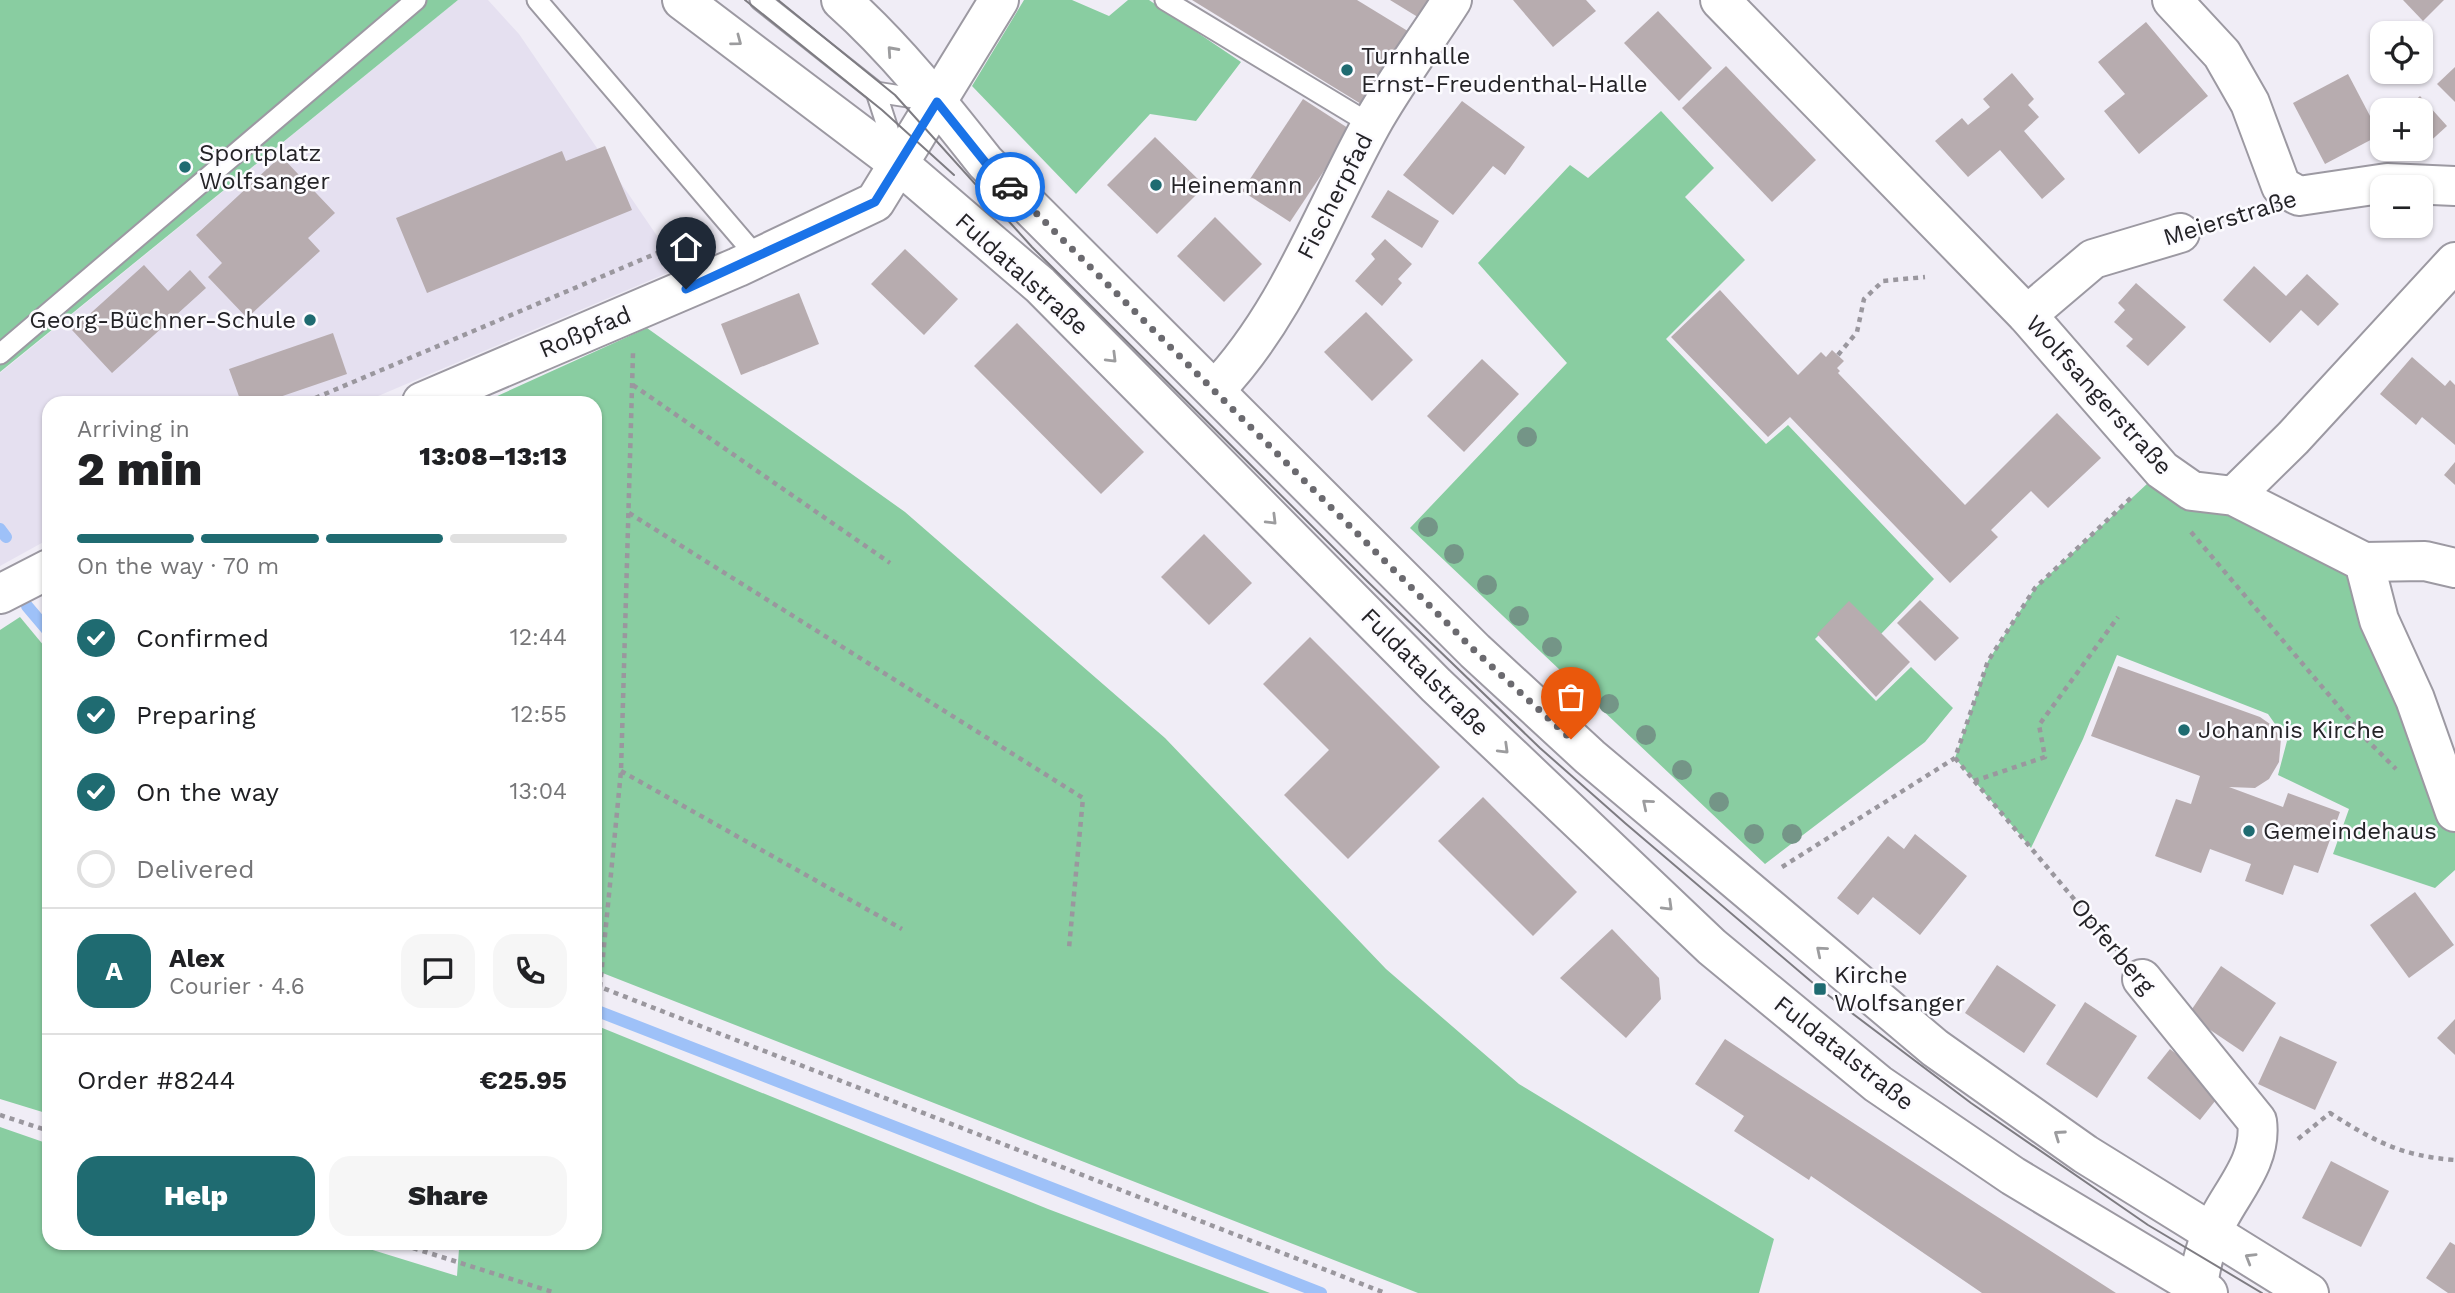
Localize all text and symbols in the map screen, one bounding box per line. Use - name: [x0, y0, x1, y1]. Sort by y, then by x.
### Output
- map controls: [2370, 21, 2433, 238]
- button: locate: [2370, 21, 2433, 84]
- one-way arrow: [729, 33, 742, 46]
- place label: Turnhalle Ernst‐Freudenthal‐Halle: [1361, 42, 1648, 98]
- one-way arrow: [887, 46, 900, 59]
- marker: Turnhalle Ernst‐Freudenthal‐Halle: [1339, 62, 1355, 78]
- button: +: [2370, 98, 2433, 161]
- street label: Fischerpfad: [1291, 128, 1379, 264]
- place label: Sportplatz Wolfsanger: [199, 139, 330, 195]
- courier: [975, 152, 1045, 222]
- marker: Sportplatz Wolfsanger: [177, 159, 193, 175]
- icon: car: [991, 168, 1029, 206]
- place label: Heinemann: [1170, 171, 1303, 199]
- button: −: [2370, 175, 2433, 238]
- marker: Heinemann: [1148, 177, 1164, 193]
- street label: Meierstraße: [2160, 184, 2300, 252]
- street label: Fuldatalstraße: [950, 207, 1094, 341]
- pin: [656, 217, 716, 289]
- icon: home: [667, 228, 705, 266]
- street label: Roßpfad: [535, 300, 635, 364]
- place label: Georg-Büchner-Schule: [29, 306, 296, 334]
- street label: Wolfsangerstraße: [2020, 310, 2178, 480]
- marker: Georg-Büchner-Schule: [302, 312, 318, 328]
- one-way arrow: [1104, 350, 1117, 363]
- text: Arriving in: [77, 416, 190, 443]
- text: 13:08–13:13: [419, 441, 567, 471]
- text: 2 min: [77, 442, 202, 496]
- one-way arrow: [1264, 511, 1277, 524]
- text: On the way · 70 m: [77, 553, 279, 580]
- street label: Fuldatalstraße: [1355, 602, 1495, 742]
- icon: check: [77, 619, 115, 657]
- text: Confirmed: [136, 623, 269, 653]
- text: 12:44: [510, 624, 567, 651]
- pin: [1541, 667, 1601, 739]
- icon: bag: [1552, 678, 1590, 716]
- icon: check: [77, 696, 115, 734]
- text: Preparing: [136, 700, 256, 730]
- text: 12:55: [511, 701, 567, 728]
- place label: Johannis Kirche: [2198, 716, 2385, 744]
- marker: Johannis Kirche: [2176, 722, 2192, 738]
- one-way arrow: [1495, 740, 1508, 753]
- icon: check: [77, 773, 115, 811]
- text: On the way: [136, 777, 279, 807]
- text: 13:04: [509, 778, 567, 805]
- one-way arrow: [1643, 800, 1655, 813]
- place label: Gemeindehaus: [2263, 817, 2437, 845]
- marker: Gemeindehaus: [2241, 823, 2257, 839]
- text: Delivered: [136, 854, 255, 884]
- street label: Opferberg: [2065, 892, 2161, 1000]
- one-way arrow: [1660, 897, 1673, 910]
- button: chat: [401, 934, 475, 1008]
- button: phone: [493, 934, 567, 1008]
- text: Alex: [169, 943, 225, 973]
- one-way arrow: [1816, 947, 1829, 959]
- text: A: [105, 956, 123, 986]
- place label: Kirche Wolfsanger: [1834, 961, 1965, 1017]
- text: Courier · 4.6: [169, 973, 305, 1000]
- marker: Kirche Wolfsanger: [1812, 981, 1828, 997]
- street label: Fuldatalstraße: [1769, 990, 1919, 1116]
- text: Order #8244: [77, 1065, 235, 1095]
- text: €25.95: [480, 1065, 567, 1095]
- one-way arrow: [2054, 1131, 2067, 1144]
- button: Help: [77, 1156, 315, 1236]
- button: Share: [329, 1156, 567, 1236]
- one-way arrow: [2245, 1253, 2258, 1266]

